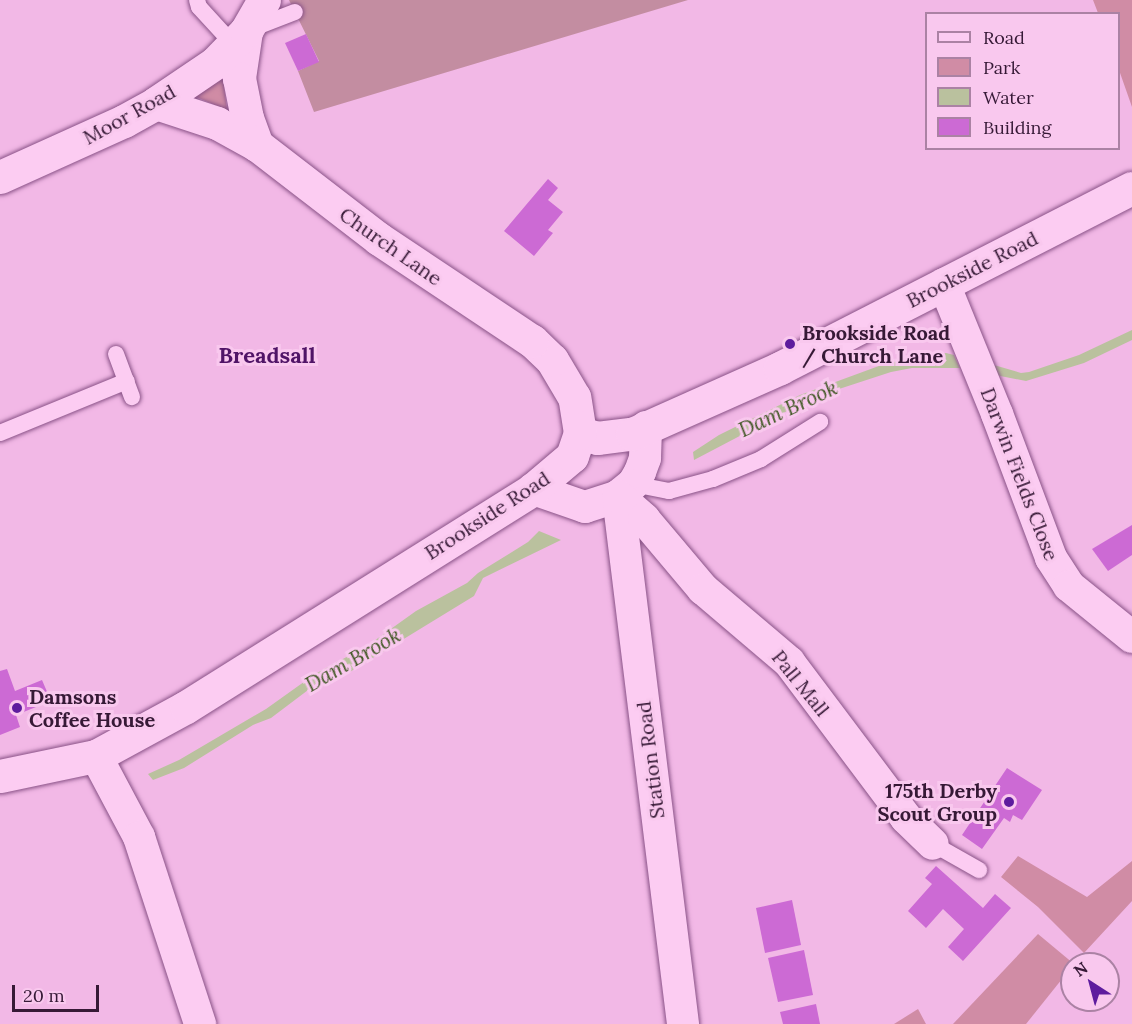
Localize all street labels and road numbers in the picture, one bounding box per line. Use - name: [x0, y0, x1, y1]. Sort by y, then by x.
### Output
- street label: Moor Road: [79, 79, 179, 149]
- street label: Church Lane: [335, 202, 447, 290]
- street label: Brookside Road: [902, 226, 1042, 312]
- street label: Darwin Fields Close: [976, 384, 1064, 564]
- street label: Brookside Road: [420, 466, 554, 564]
- street label: Pall Mall: [767, 645, 835, 721]
- street label: Station Road: [631, 700, 669, 820]

